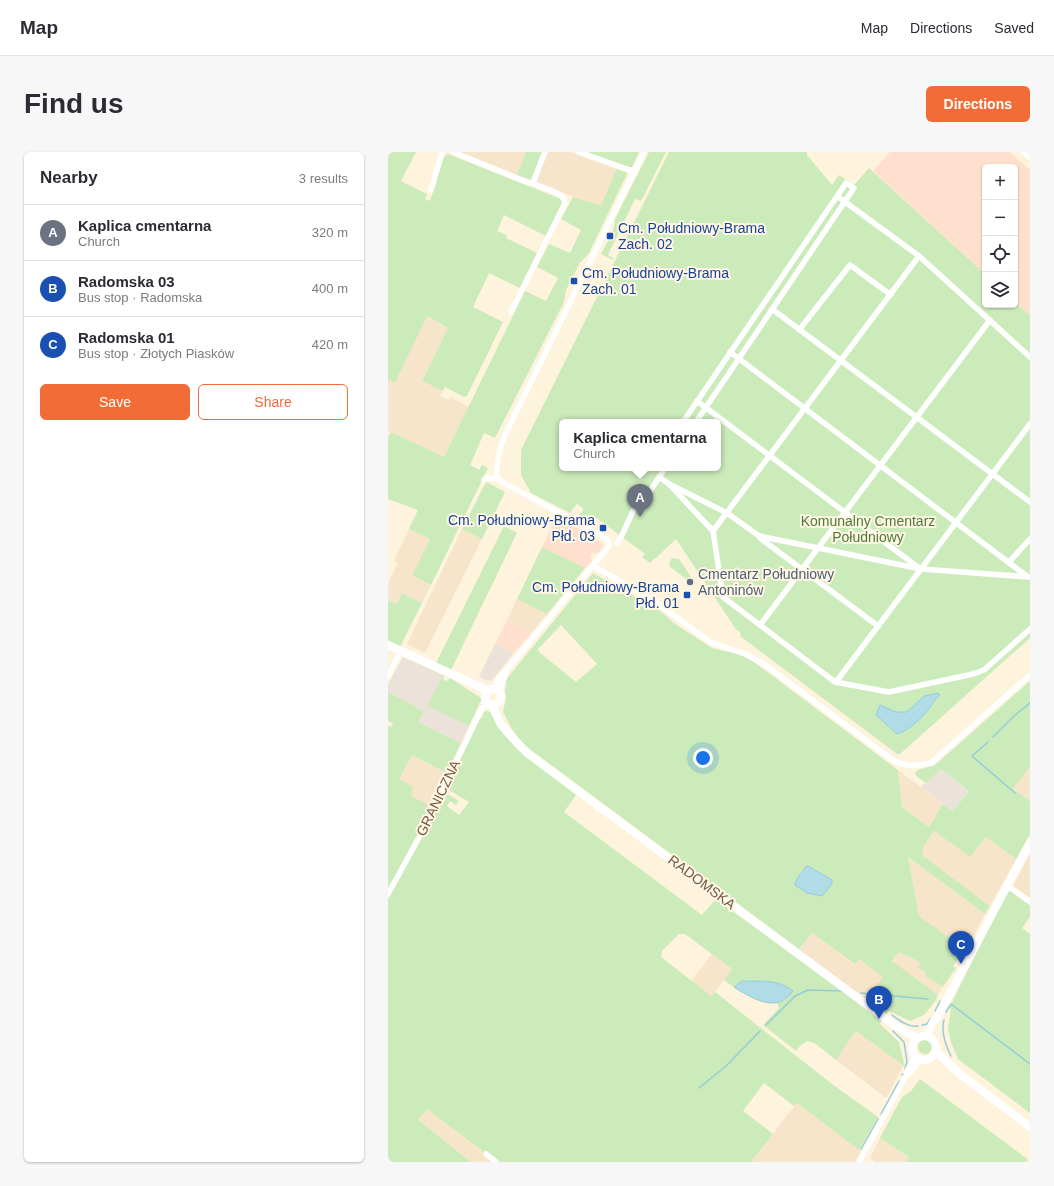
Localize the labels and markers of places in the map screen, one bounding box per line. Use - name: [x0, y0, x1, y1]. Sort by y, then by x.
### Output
- place label: Cm. Południowy-Brama Zach. 02: [618, 220, 765, 252]
- marker: Cm. Południowy-Brama Zach. 02: [605, 231, 615, 241]
- place label: Cm. Południowy-Brama Zach. 01: [582, 265, 729, 297]
- marker: Cm. Południowy-Brama Zach. 01: [569, 276, 579, 286]
- pin: A: [627, 484, 653, 517]
- place label: Cm. Południowy-Brama Płd. 03: [448, 512, 595, 544]
- marker: Cm. Południowy-Brama Płd. 03: [598, 523, 608, 533]
- place label: Cmentarz Południowy Antoninów: [698, 566, 834, 598]
- marker: Cmentarz Południowy Antoninów: [685, 577, 695, 587]
- place label: Cm. Południowy-Brama Płd. 01: [532, 579, 679, 611]
- marker: Cm. Południowy-Brama Płd. 01: [682, 590, 692, 600]
- pin: C: [948, 931, 974, 964]
- pin: B: [866, 986, 892, 1019]

